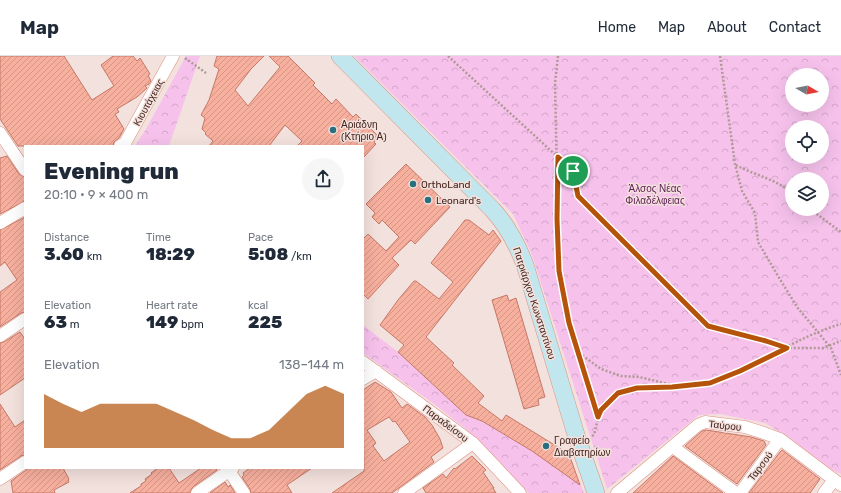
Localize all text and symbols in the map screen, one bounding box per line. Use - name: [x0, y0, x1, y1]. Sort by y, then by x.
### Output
- text: Map: [20, 16, 59, 39]
- text: Home: [598, 19, 636, 36]
- text: Map: [658, 19, 685, 36]
- text: About: [707, 19, 747, 36]
- text: Contact: [769, 19, 821, 36]
- north arrow: [785, 68, 829, 112]
- map controls: [785, 68, 829, 216]
- street label: Κιουτάχειας: [131, 77, 167, 128]
- place label: Αριάδνη (Κτήριο Α): [341, 119, 387, 143]
- button: locate: [785, 120, 829, 164]
- marker: Αριάδνη (Κτήριο Α): [328, 125, 338, 135]
- pin: [556, 154, 590, 188]
- text: Evening run: [44, 158, 179, 185]
- button: share: [302, 158, 344, 200]
- icon: arrive: [562, 160, 584, 182]
- button: layers: [785, 172, 829, 216]
- marker: OrthoLand: [408, 179, 418, 189]
- place label: OrthoLand: [421, 179, 471, 191]
- park label: Άλσος Νέας Φιλαδέλφειας: [625, 183, 685, 207]
- text: 20:10 · 9 × 400 m: [44, 187, 148, 202]
- marker: Leonard's: [423, 195, 433, 205]
- place label: Leonard's: [436, 195, 481, 207]
- text: Distance: [44, 231, 89, 244]
- text: Time: [146, 231, 171, 244]
- text: Pace: [248, 231, 273, 244]
- text: 3.60: [44, 244, 84, 264]
- text: 18:29: [146, 244, 195, 264]
- text: 5:08: [248, 244, 288, 264]
- street label: Πατριάρχου Κωνσταντίνου: [510, 246, 558, 361]
- text: km: [84, 250, 102, 263]
- text: /km: [288, 250, 312, 263]
- text: Elevation: [44, 299, 91, 312]
- text: Heart rate: [146, 299, 198, 312]
- text: kcal: [248, 299, 268, 312]
- text: 63: [44, 312, 67, 332]
- text: 149: [146, 312, 178, 332]
- text: 225: [248, 312, 282, 332]
- text: m: [67, 318, 80, 331]
- text: bpm: [178, 318, 204, 331]
- text: Elevation: [44, 357, 100, 372]
- text: 138–144 m: [279, 357, 344, 372]
- street label: Παραδείσου: [420, 403, 471, 445]
- street label: Ταύρου: [708, 418, 742, 434]
- place label: Γραφείο Διαβατηρίων: [554, 435, 610, 459]
- marker: Γραφείο Διαβατηρίων: [541, 441, 551, 451]
- street label: Ταρσού: [746, 450, 776, 484]

